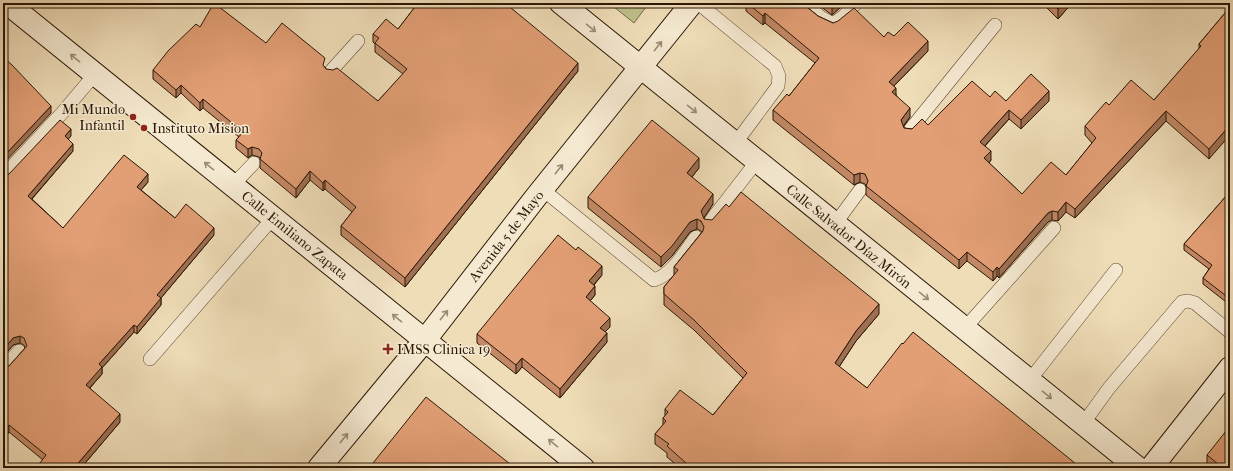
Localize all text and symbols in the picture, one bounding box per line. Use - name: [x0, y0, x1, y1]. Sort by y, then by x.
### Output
- one-way arrow: [585, 23, 596, 32]
- one-way arrow: [654, 41, 662, 52]
- one-way arrow: [70, 53, 81, 62]
- place label: Mi Mundo Infantil: [62, 101, 125, 134]
- one-way arrow: [687, 105, 697, 114]
- marker: Mi Mundo Infantil: [128, 112, 138, 122]
- place label: Instituto Mision: [152, 120, 249, 137]
- marker: Instituto Mision: [139, 123, 149, 133]
- one-way arrow: [204, 161, 214, 170]
- one-way arrow: [554, 164, 563, 175]
- street label: Calle Salvador Díaz Mirón: [783, 181, 915, 292]
- street label: Calle Emiliano Zapata: [238, 187, 352, 284]
- street label: Avenida 5 de Mayo: [465, 187, 547, 286]
- one-way arrow: [919, 292, 930, 300]
- one-way arrow: [439, 310, 448, 321]
- one-way arrow: [392, 313, 403, 322]
- place label: IMSS Clinica 19: [397, 341, 490, 358]
- marker: IMSS Clinica 19: [382, 343, 394, 355]
- one-way arrow: [1042, 391, 1053, 400]
- one-way arrow: [339, 432, 348, 443]
- one-way arrow: [547, 439, 558, 448]

